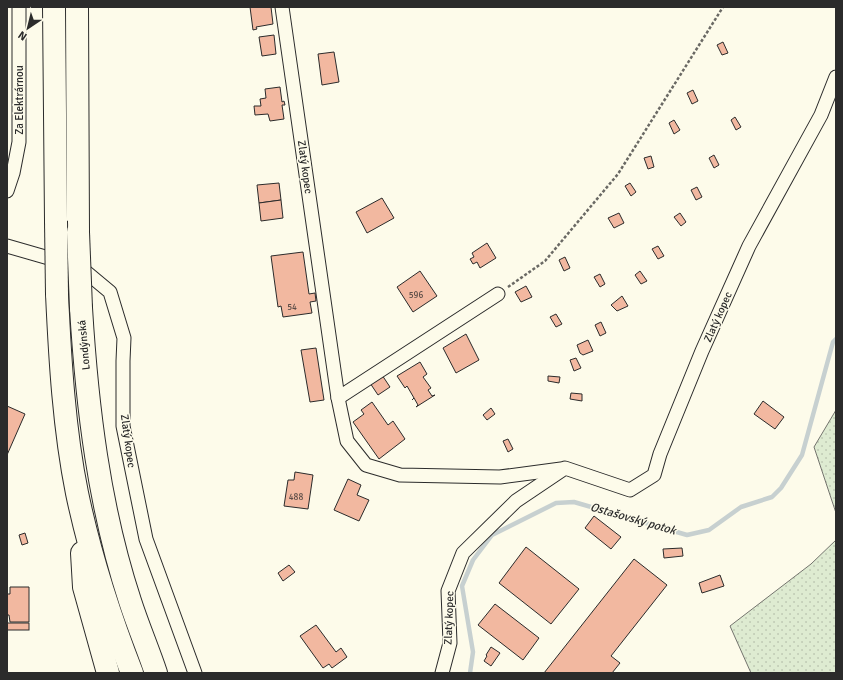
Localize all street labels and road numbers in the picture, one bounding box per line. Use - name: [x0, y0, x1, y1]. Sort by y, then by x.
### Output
- street label: Za Elektrárnou: [13, 65, 26, 135]
- street label: Zlatý kopec: [295, 139, 315, 195]
- street label: Zlatý kopec: [701, 290, 735, 344]
- street label: Londýnská: [75, 319, 93, 371]
- street label: Zlatý kopec: [118, 413, 138, 469]
- street label: Zlatý kopec: [442, 591, 456, 645]

